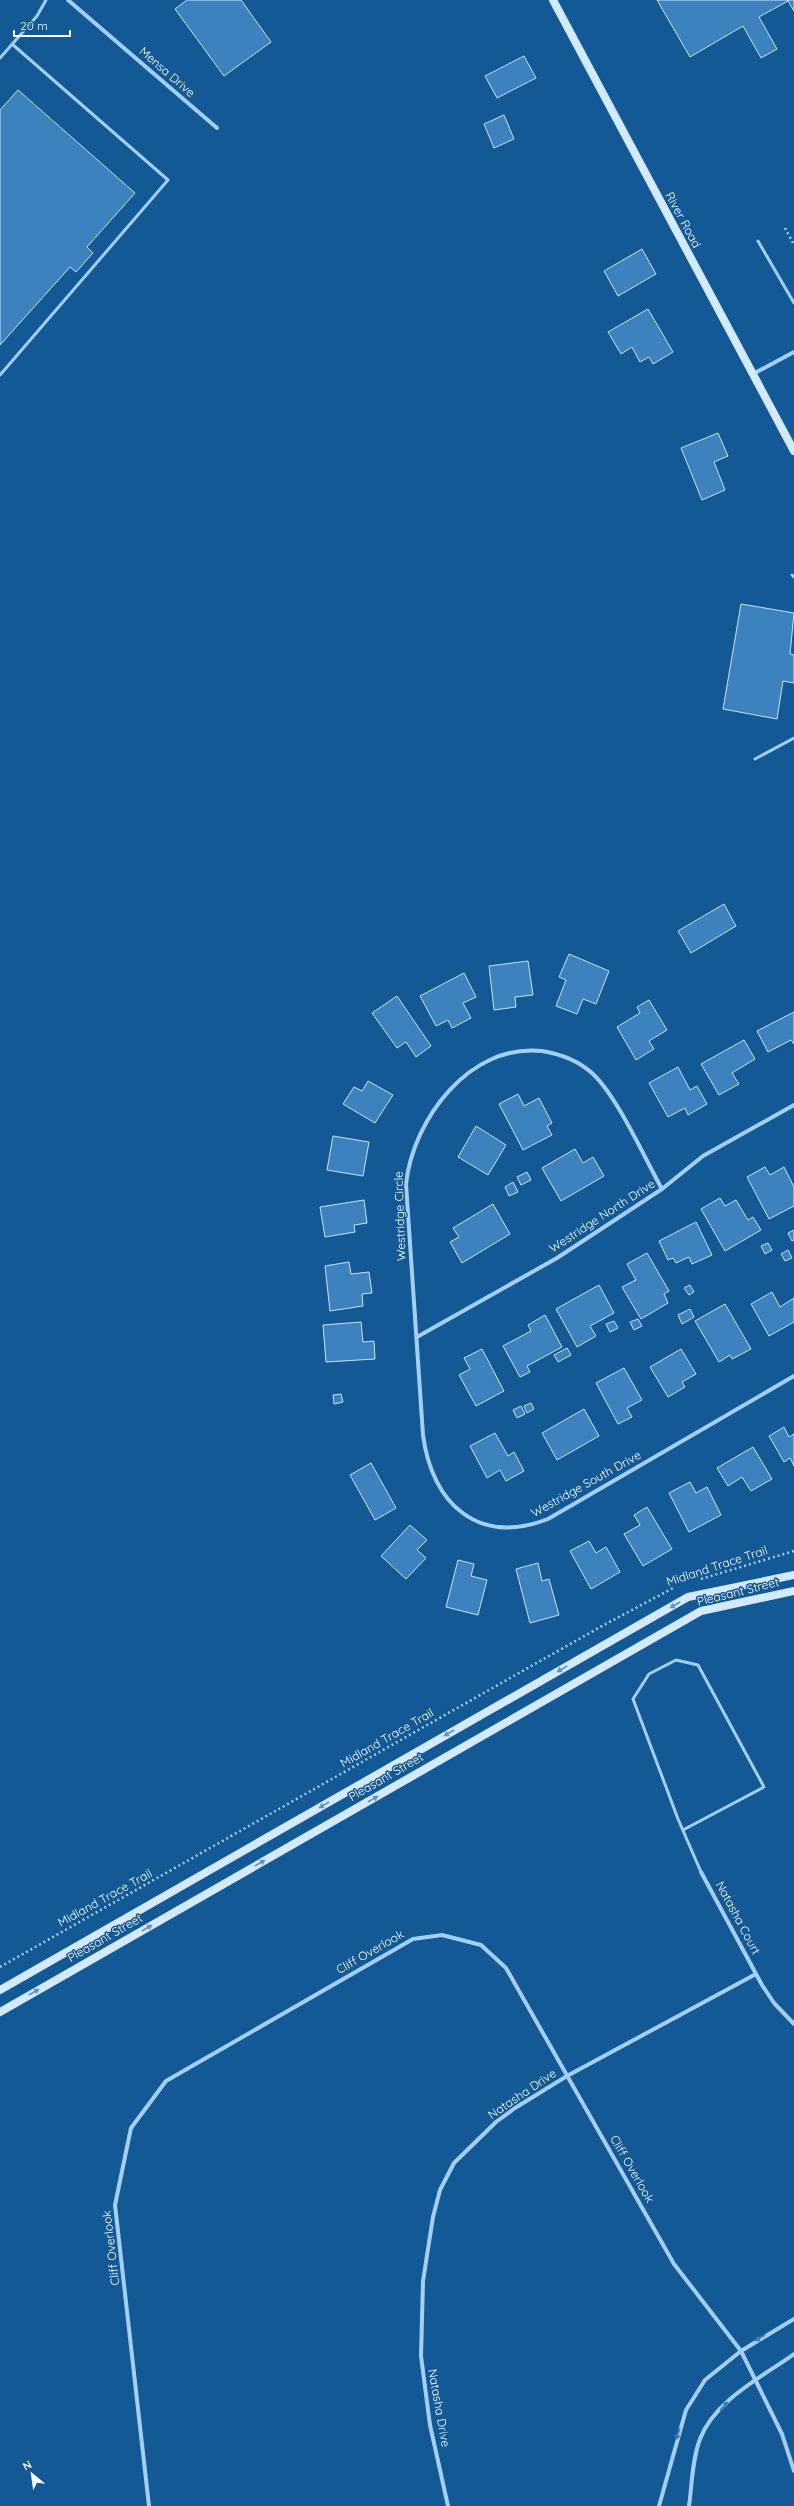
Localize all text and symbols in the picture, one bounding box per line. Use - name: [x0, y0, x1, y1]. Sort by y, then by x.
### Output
- scale bar: [14, 12, 70, 38]
- text: 20 m: [20, 18, 48, 33]
- street label: Mensa Drive: [136, 43, 198, 100]
- street label: River Road: [662, 189, 704, 250]
- street label: Westridge Circle: [390, 1171, 409, 1261]
- street label: Westridge North Drive: [546, 1176, 658, 1255]
- street label: Westridge South Drive: [528, 1447, 644, 1520]
- street label: Midland Trace Trail: [664, 1542, 769, 1589]
- street label: Pleasant Street: [695, 1574, 780, 1609]
- one-way arrow: [669, 1601, 681, 1608]
- one-way arrow: [556, 1666, 568, 1672]
- street label: Midland Trace Trail: [337, 1705, 436, 1770]
- one-way arrow: [444, 1730, 455, 1737]
- street label: Pleasant Street: [346, 1749, 426, 1804]
- one-way arrow: [367, 1795, 378, 1802]
- one-way arrow: [318, 1801, 330, 1808]
- one-way arrow: [254, 1860, 266, 1867]
- street label: Midland Trace Trail: [55, 1865, 155, 1930]
- street label: Natasha Court: [713, 1879, 764, 1957]
- street label: Pleasant Street: [65, 1910, 145, 1965]
- one-way arrow: [141, 1924, 153, 1931]
- street label: Cliff Overlook: [333, 1926, 406, 1977]
- one-way arrow: [28, 1989, 40, 1996]
- street label: Natasha Drive: [485, 2065, 559, 2122]
- street label: Cliff Overlook: [607, 2132, 658, 2205]
- street label: Cliff Overlook: [98, 2210, 123, 2286]
- one-way arrow: [755, 2335, 766, 2342]
- street label: Natasha Drive: [425, 2368, 454, 2448]
- one-way arrow: [719, 2401, 729, 2411]
- one-way arrow: [675, 2428, 681, 2440]
- north arrow: [12, 2454, 52, 2494]
- text: N: [20, 2457, 34, 2473]

